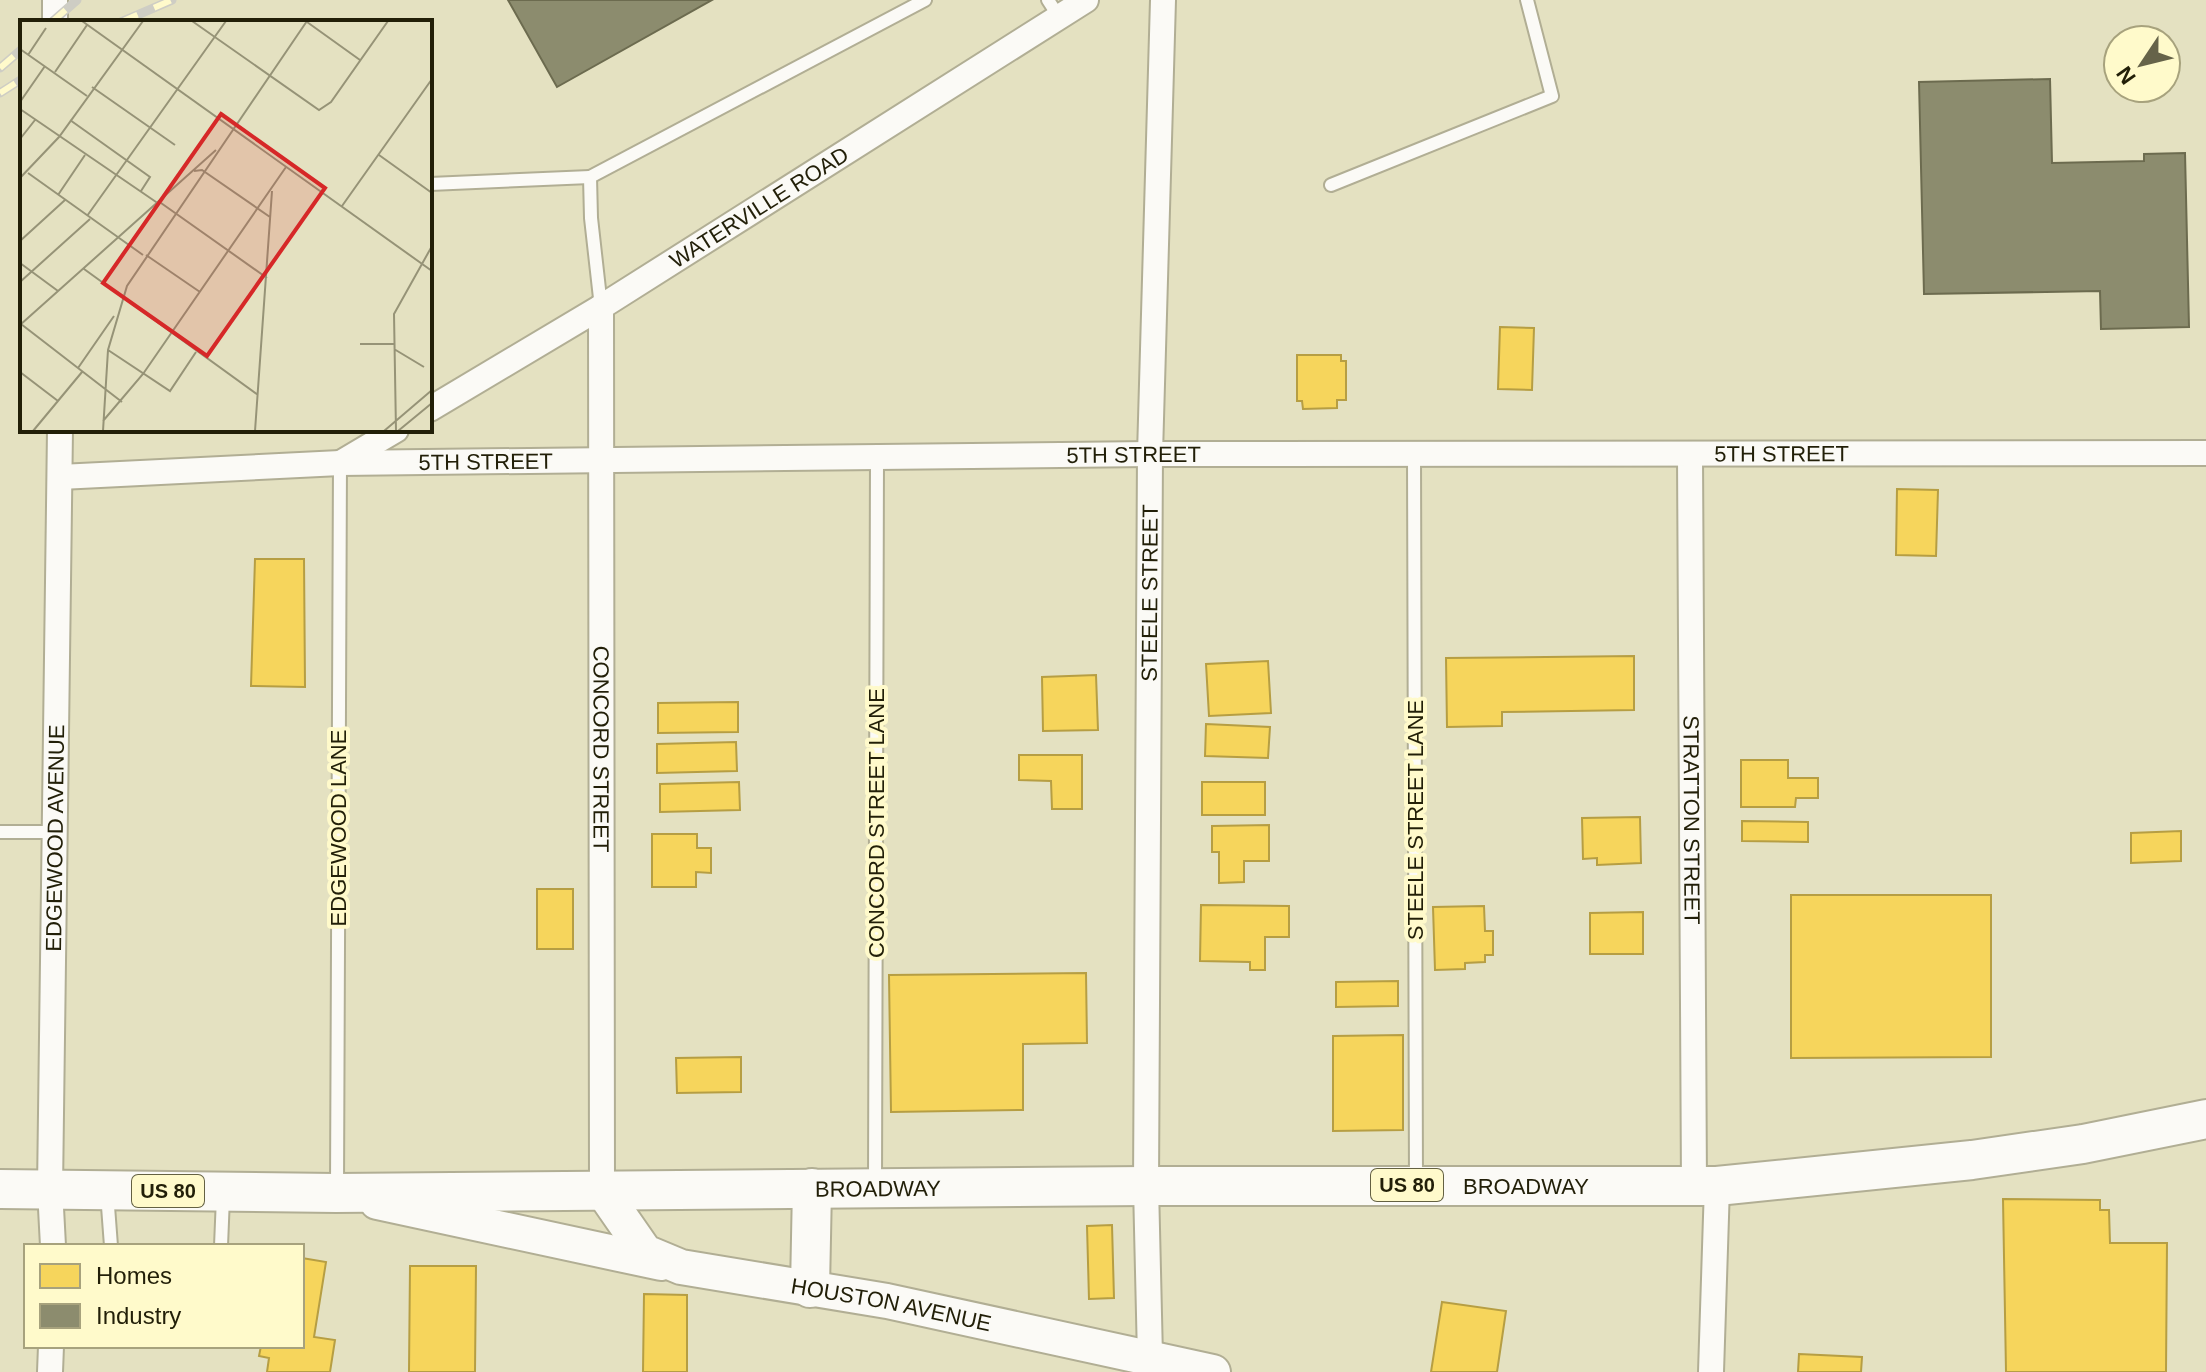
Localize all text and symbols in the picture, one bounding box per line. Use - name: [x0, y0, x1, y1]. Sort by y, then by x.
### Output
- inset map: [20, 20, 432, 432]
- north arrow: [2102, 24, 2182, 104]
- text: N: [2111, 62, 2141, 89]
- street label: WATERVILLE ROAD: [665, 141, 853, 273]
- street label: 5TH STREET: [1066, 441, 1201, 467]
- street label: 5TH STREET: [1714, 441, 1849, 466]
- street label: 5TH STREET: [418, 448, 553, 475]
- street label: STEELE STREET: [1136, 504, 1162, 682]
- street label: CONCORD STREET: [589, 646, 614, 852]
- street label: CONCORD STREET LANE: [864, 688, 889, 958]
- street label: STEELE STREET LANE: [1403, 700, 1428, 940]
- street label: STRATTON STREET: [1679, 715, 1705, 925]
- street label: EDGEWOOD AVENUE: [41, 724, 69, 952]
- street label: EDGEWOOD LANE: [326, 730, 351, 926]
- road number: US 80: [1371, 1169, 1443, 1201]
- street label: BROADWAY: [1463, 1174, 1589, 1199]
- road number: US 80: [132, 1175, 204, 1207]
- street label: BROADWAY: [815, 1175, 941, 1201]
- legend: [24, 1244, 304, 1348]
- text: Homes: [96, 1262, 172, 1289]
- street label: HOUSTON AVENUE: [789, 1273, 994, 1336]
- text: Industry: [96, 1302, 181, 1329]

